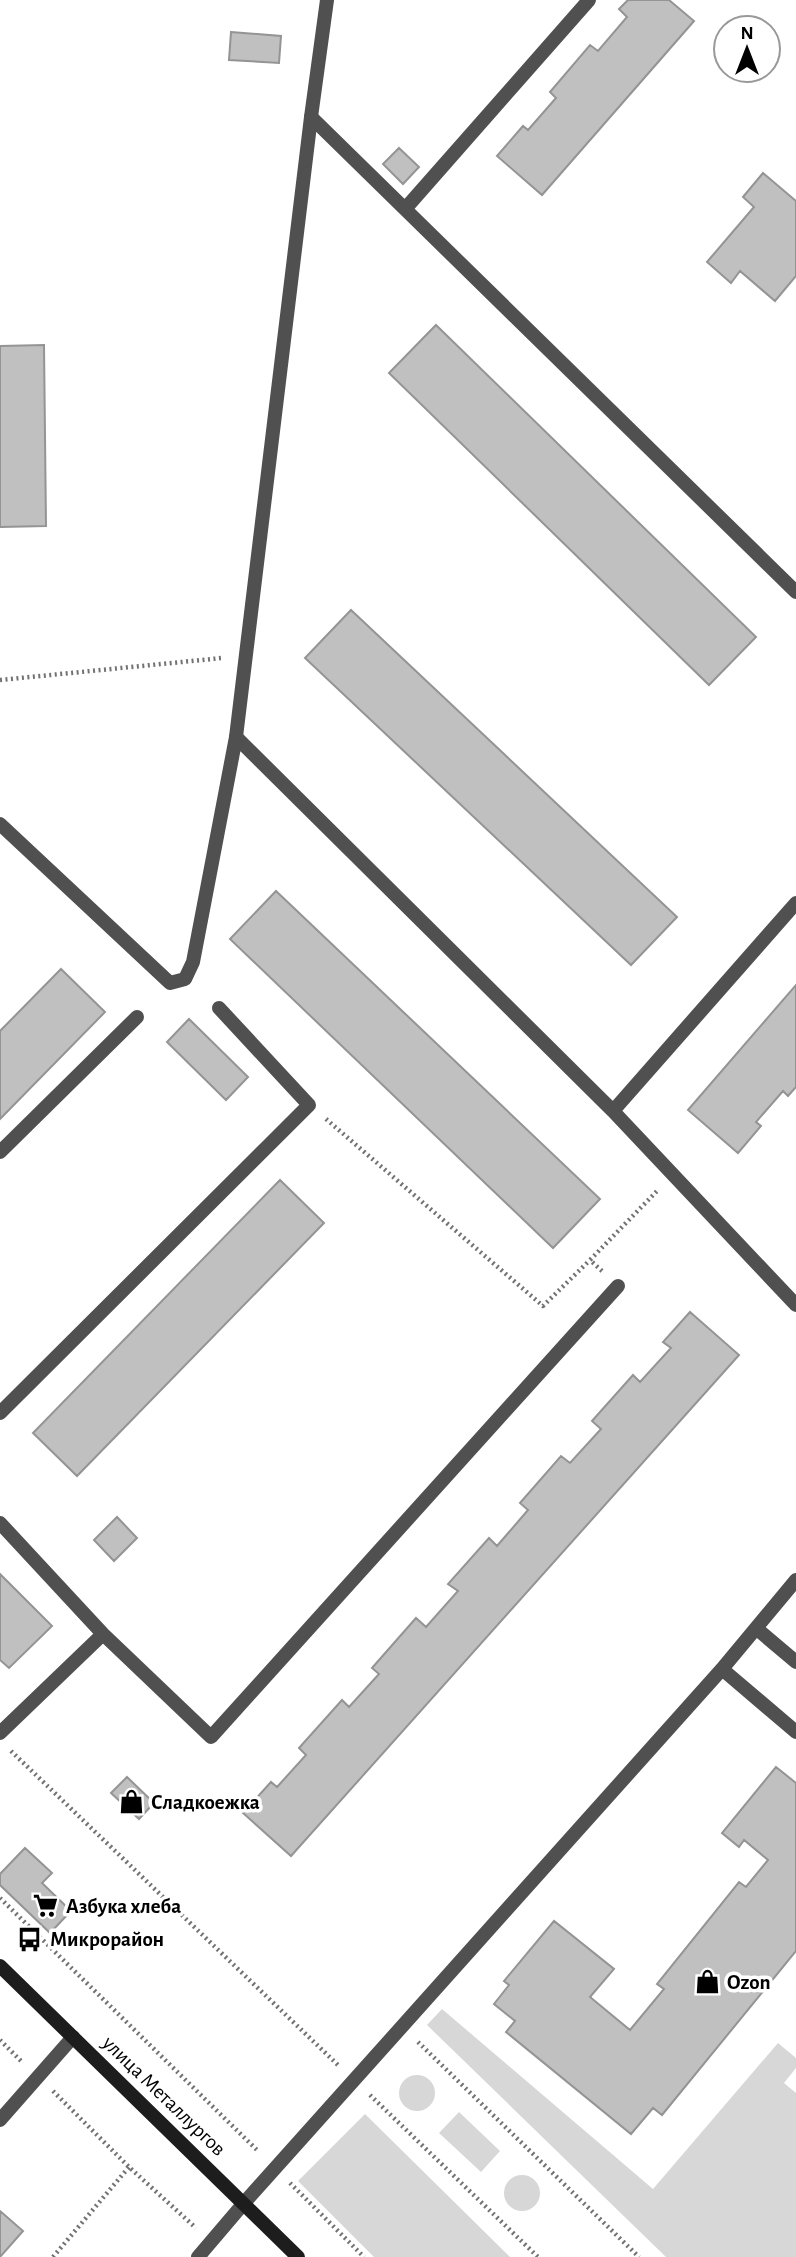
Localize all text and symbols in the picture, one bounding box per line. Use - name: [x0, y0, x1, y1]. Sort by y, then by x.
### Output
- north arrow: [712, 14, 782, 84]
- text: N: [740, 24, 754, 43]
- shop icon: Сладкоежка: [117, 1788, 145, 1816]
- place label: Сладкоежка: [151, 1792, 260, 1813]
- supermarket icon: Азбука хлеба: [32, 1892, 60, 1920]
- place label: Азбука хлеба: [66, 1896, 181, 1917]
- bus stop icon: Микрорайон: [16, 1925, 44, 1953]
- place label: Микрорайон: [50, 1929, 164, 1950]
- shop icon: Ozon: [693, 1968, 721, 1996]
- place label: Ozon: [727, 1972, 771, 1993]
- street label: улица Металлургов: [98, 2031, 230, 2160]

